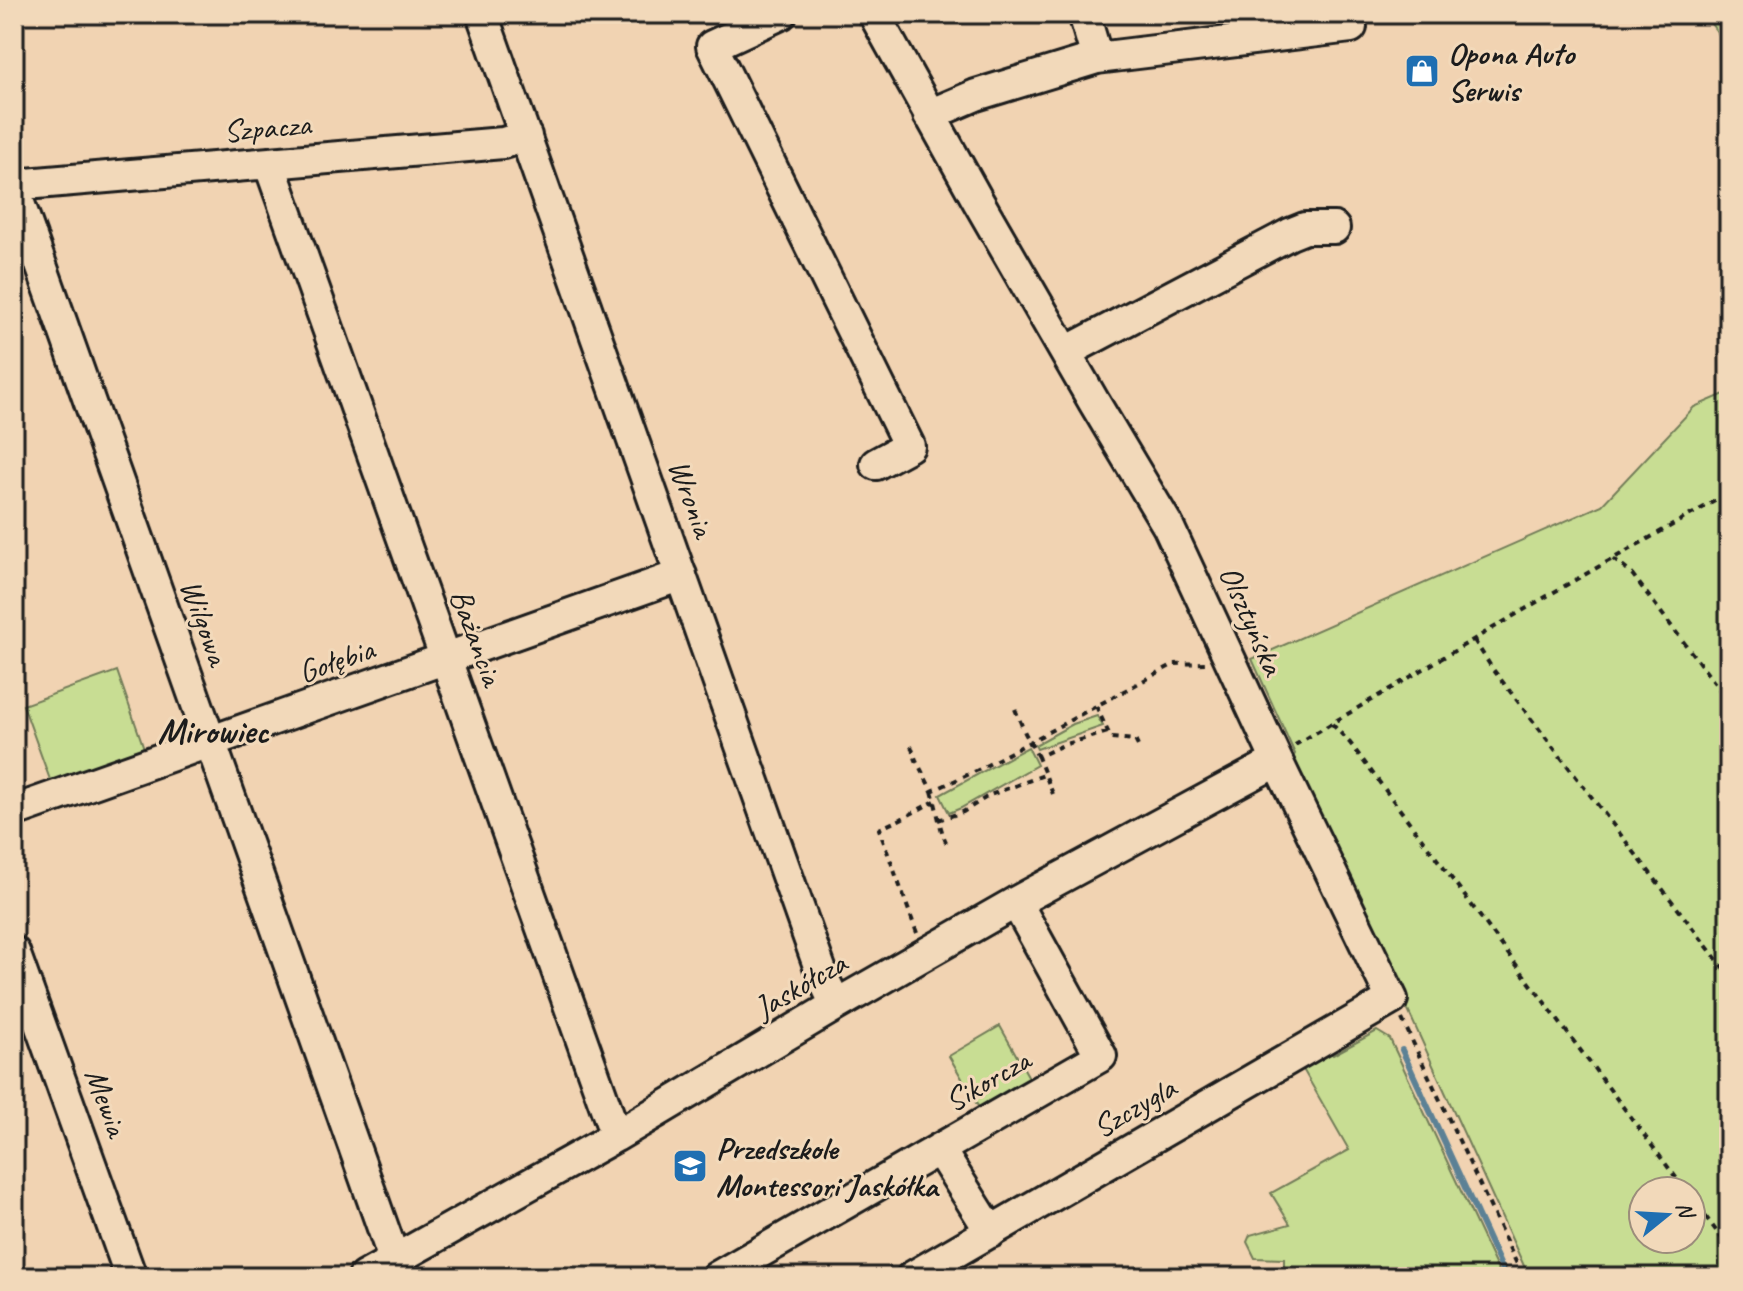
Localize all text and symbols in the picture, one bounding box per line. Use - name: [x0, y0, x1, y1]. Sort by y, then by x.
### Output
- place label: Opona Auto Serwis: [1448, 33, 1576, 111]
- shop icon: Opona Auto Serwis: [1403, 52, 1441, 90]
- street label: Szpacza: [222, 103, 314, 152]
- street label: Wronia: [659, 454, 725, 545]
- street label: Olsztyńska: [1209, 559, 1295, 683]
- street label: Wilgowa: [170, 574, 240, 673]
- street label: Bażancia: [440, 583, 514, 694]
- street label: Gołębia: [293, 628, 381, 692]
- district label: Mirowiec: [157, 708, 270, 754]
- street label: Jaskółcza: [745, 942, 856, 1029]
- street label: Sikorcza: [937, 1038, 1040, 1121]
- street label: Mewia: [75, 1063, 139, 1144]
- street label: Szczygla: [1085, 1066, 1185, 1147]
- place label: Przedszkole Montessori Jaskółka: [716, 1128, 940, 1206]
- school or university icon: Przedszkole Montessori Jaskółka: [671, 1147, 709, 1185]
- north arrow: [1627, 1175, 1707, 1255]
- text: N: [1670, 1198, 1702, 1223]

